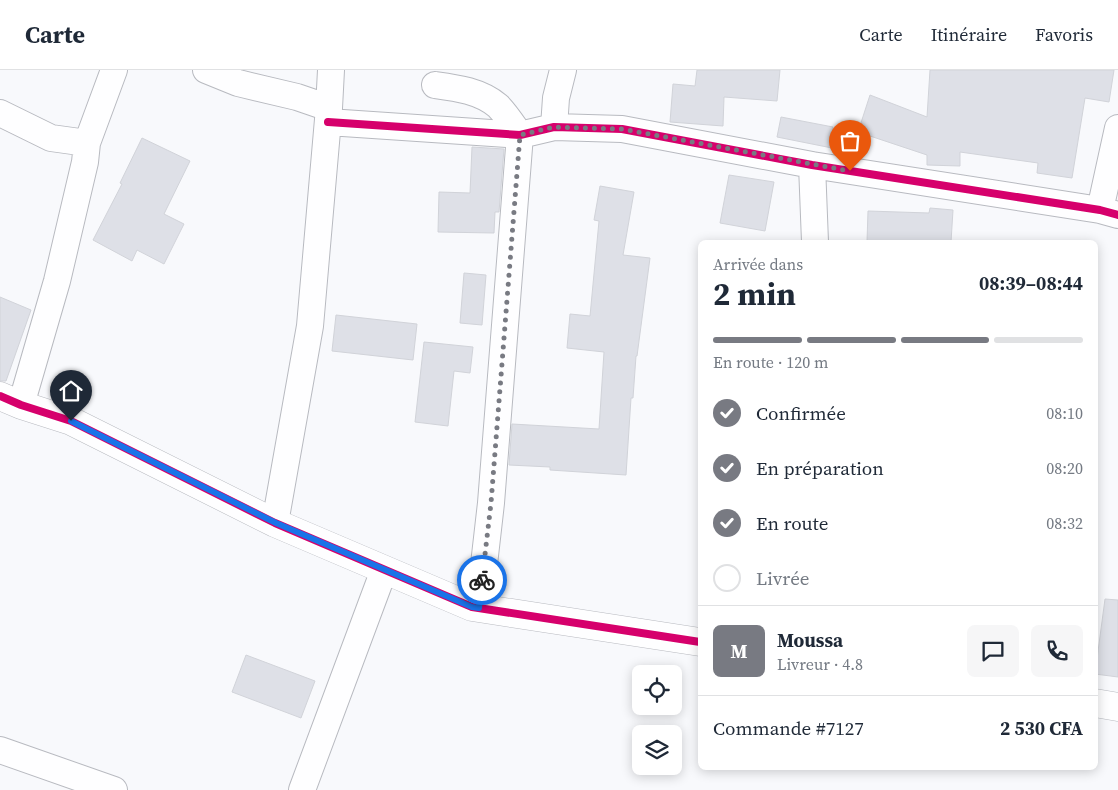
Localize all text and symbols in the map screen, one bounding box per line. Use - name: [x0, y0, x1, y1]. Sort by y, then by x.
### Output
- text: Carte: [25, 18, 85, 51]
- text: Carte: [859, 22, 903, 47]
- text: Itinéraire: [931, 22, 1007, 47]
- text: Favoris: [1035, 22, 1093, 47]
- pin: [829, 120, 871, 171]
- icon: bag: [836, 127, 864, 155]
- text: Arrivée dans: [713, 253, 803, 275]
- text: 08:39–08:44: [979, 270, 1083, 296]
- text: 2 min: [713, 272, 796, 316]
- text: En route · 120 m: [713, 351, 828, 373]
- pin: [50, 370, 92, 421]
- icon: home: [57, 377, 85, 405]
- icon: check: [713, 399, 741, 427]
- text: Confirmée: [756, 400, 846, 426]
- text: 08:10: [1046, 402, 1083, 424]
- icon: check: [713, 454, 741, 482]
- text: En préparation: [756, 455, 884, 481]
- text: 08:20: [1046, 457, 1083, 479]
- icon: check: [713, 509, 741, 537]
- text: En route: [756, 510, 828, 536]
- text: 08:32: [1046, 512, 1083, 534]
- courier: [457, 555, 507, 605]
- text: Livrée: [756, 565, 810, 591]
- icon: bike: [468, 566, 496, 594]
- button: chat: [967, 625, 1019, 677]
- button: phone: [1031, 625, 1083, 677]
- text: Moussa: [777, 627, 843, 653]
- text: M: [730, 638, 748, 664]
- text: Livreur · 4.8: [777, 653, 863, 675]
- map controls: [632, 665, 682, 775]
- button: locate: [632, 665, 682, 715]
- text: Commande #7127: [713, 715, 864, 741]
- text: 2 530 CFA: [1000, 715, 1083, 741]
- button: layers: [632, 725, 682, 775]

